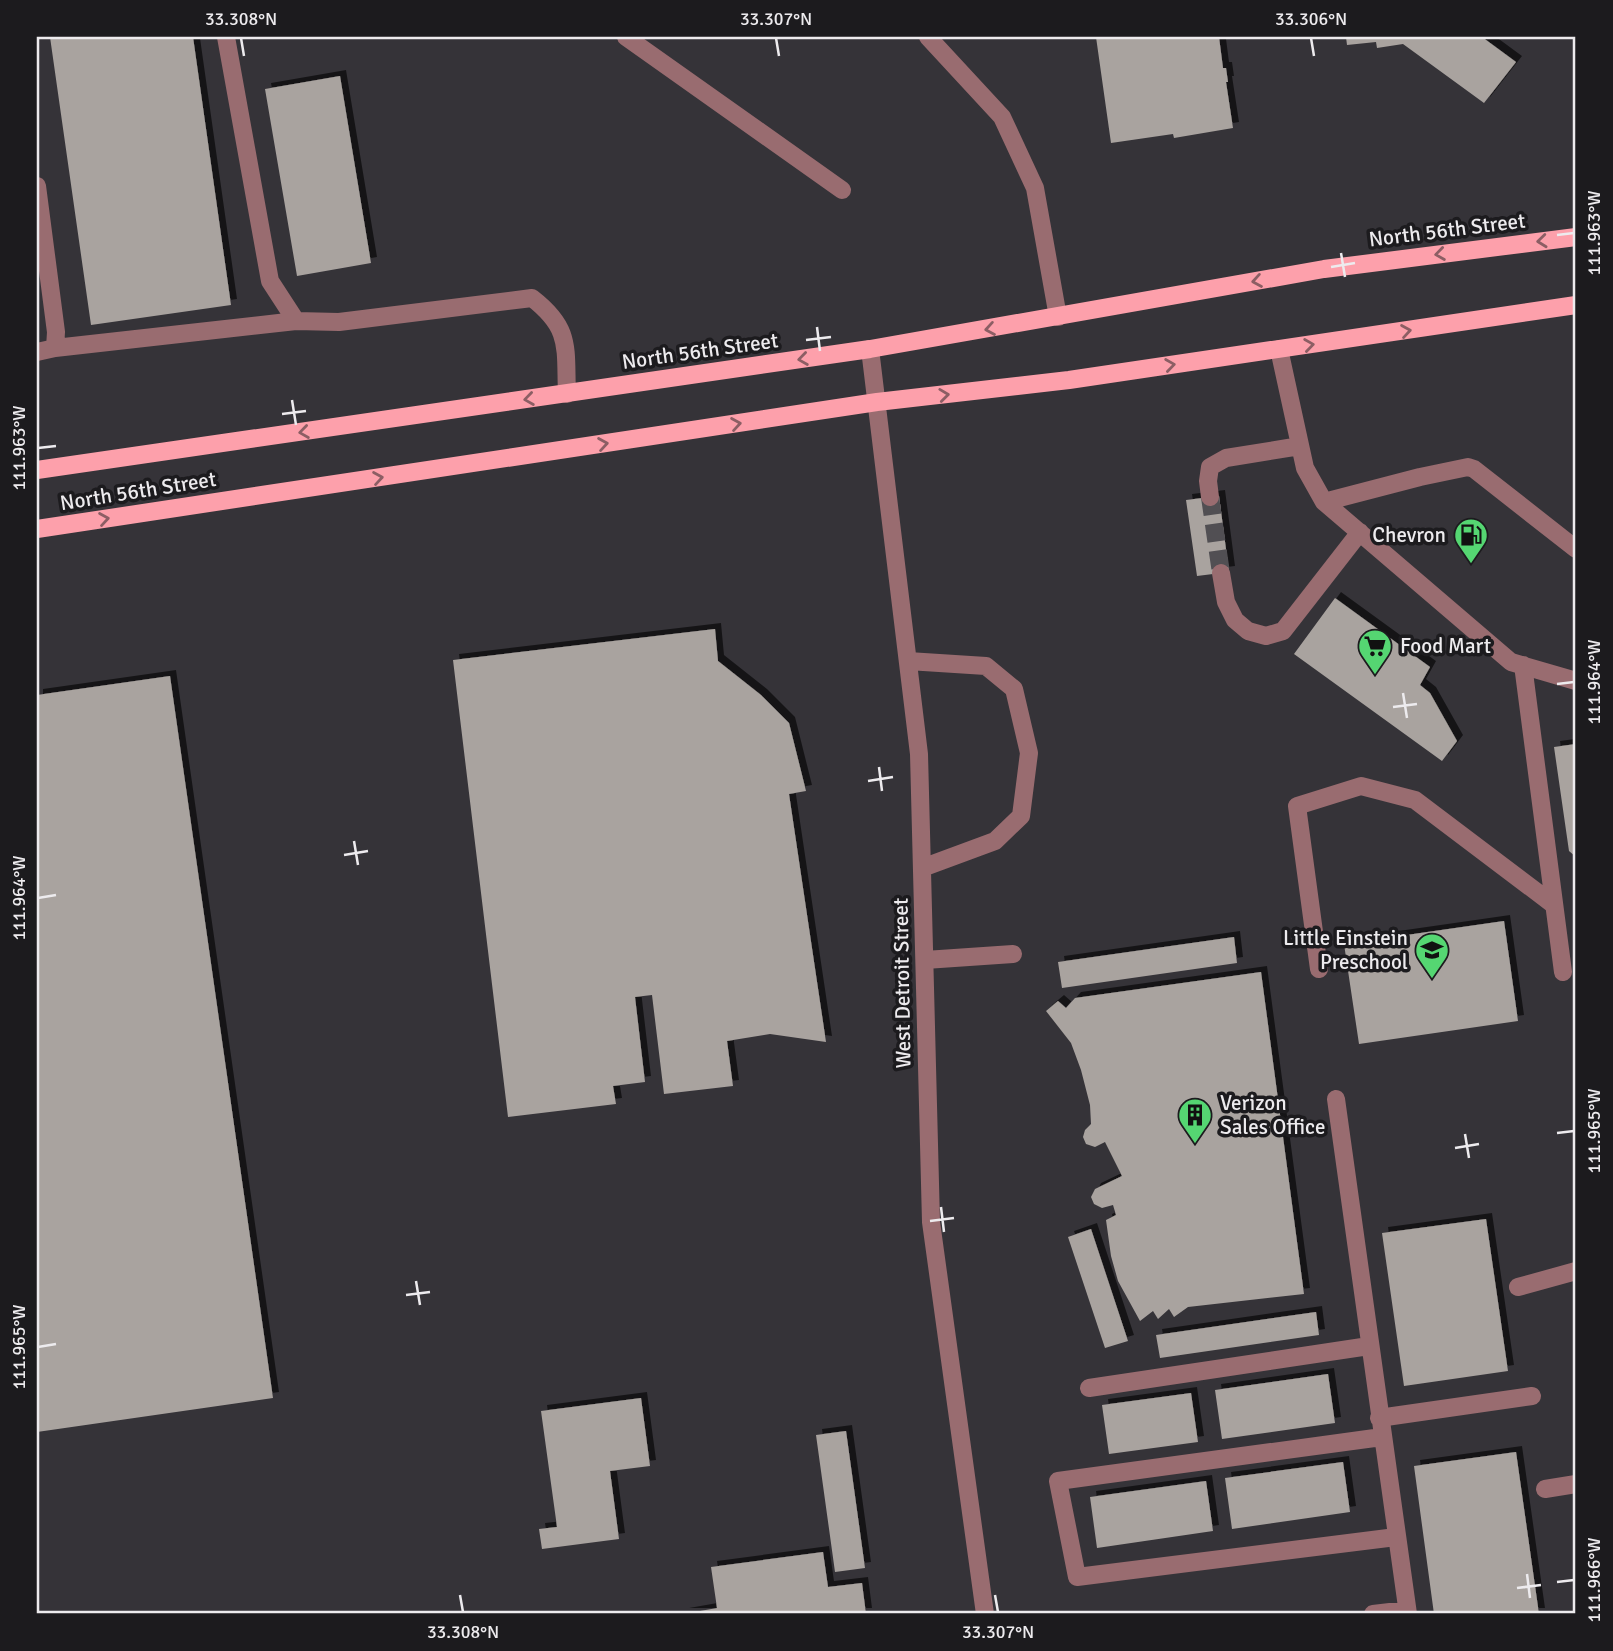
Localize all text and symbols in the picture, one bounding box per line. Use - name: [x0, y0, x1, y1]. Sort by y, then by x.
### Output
- text: 33.308°N: [205, 8, 277, 30]
- text: 33.307°N: [740, 8, 812, 30]
- text: 33.306°N: [1275, 8, 1347, 30]
- text: 111.963°W: [1583, 190, 1605, 276]
- street label: North 56th Street: [1367, 207, 1527, 253]
- one-way arrow: [1536, 233, 1547, 248]
- one-way arrow: [1434, 246, 1446, 261]
- one-way arrow: [1251, 273, 1263, 288]
- one-way arrow: [985, 320, 997, 335]
- one-way arrow: [1400, 324, 1412, 339]
- street label: North 56th Street: [620, 327, 780, 375]
- one-way arrow: [1303, 338, 1315, 353]
- one-way arrow: [797, 352, 809, 367]
- one-way arrow: [1164, 358, 1176, 373]
- one-way arrow: [939, 387, 950, 402]
- one-way arrow: [523, 392, 535, 407]
- text: 111.963°W: [8, 405, 30, 491]
- one-way arrow: [730, 417, 742, 432]
- one-way arrow: [298, 424, 310, 439]
- one-way arrow: [597, 437, 608, 452]
- street label: North 56th Street: [58, 466, 218, 516]
- one-way arrow: [372, 471, 384, 486]
- one-way arrow: [98, 512, 110, 527]
- fuel station icon: Chevron: [1452, 516, 1490, 565]
- place label: Chevron: [1372, 522, 1446, 548]
- supermarket icon: Food Mart: [1356, 627, 1394, 676]
- place label: Food Mart: [1400, 633, 1491, 659]
- text: 111.964°W: [1583, 639, 1605, 725]
- text: 111.964°W: [8, 855, 30, 941]
- street label: West Detroit Street: [888, 897, 916, 1069]
- place label: Little Einstein Preschool: [1283, 925, 1408, 975]
- school or university icon: Little Einstein Preschool: [1413, 931, 1451, 980]
- text: 111.965°W: [1583, 1088, 1605, 1174]
- place label: Verizon Sales Office: [1220, 1090, 1325, 1140]
- building icon: Verizon Sales Office: [1176, 1096, 1214, 1145]
- text: 111.965°W: [8, 1304, 30, 1390]
- text: 111.966°W: [1583, 1537, 1605, 1623]
- text: 33.308°N: [427, 1621, 499, 1643]
- text: 33.307°N: [962, 1621, 1034, 1643]

